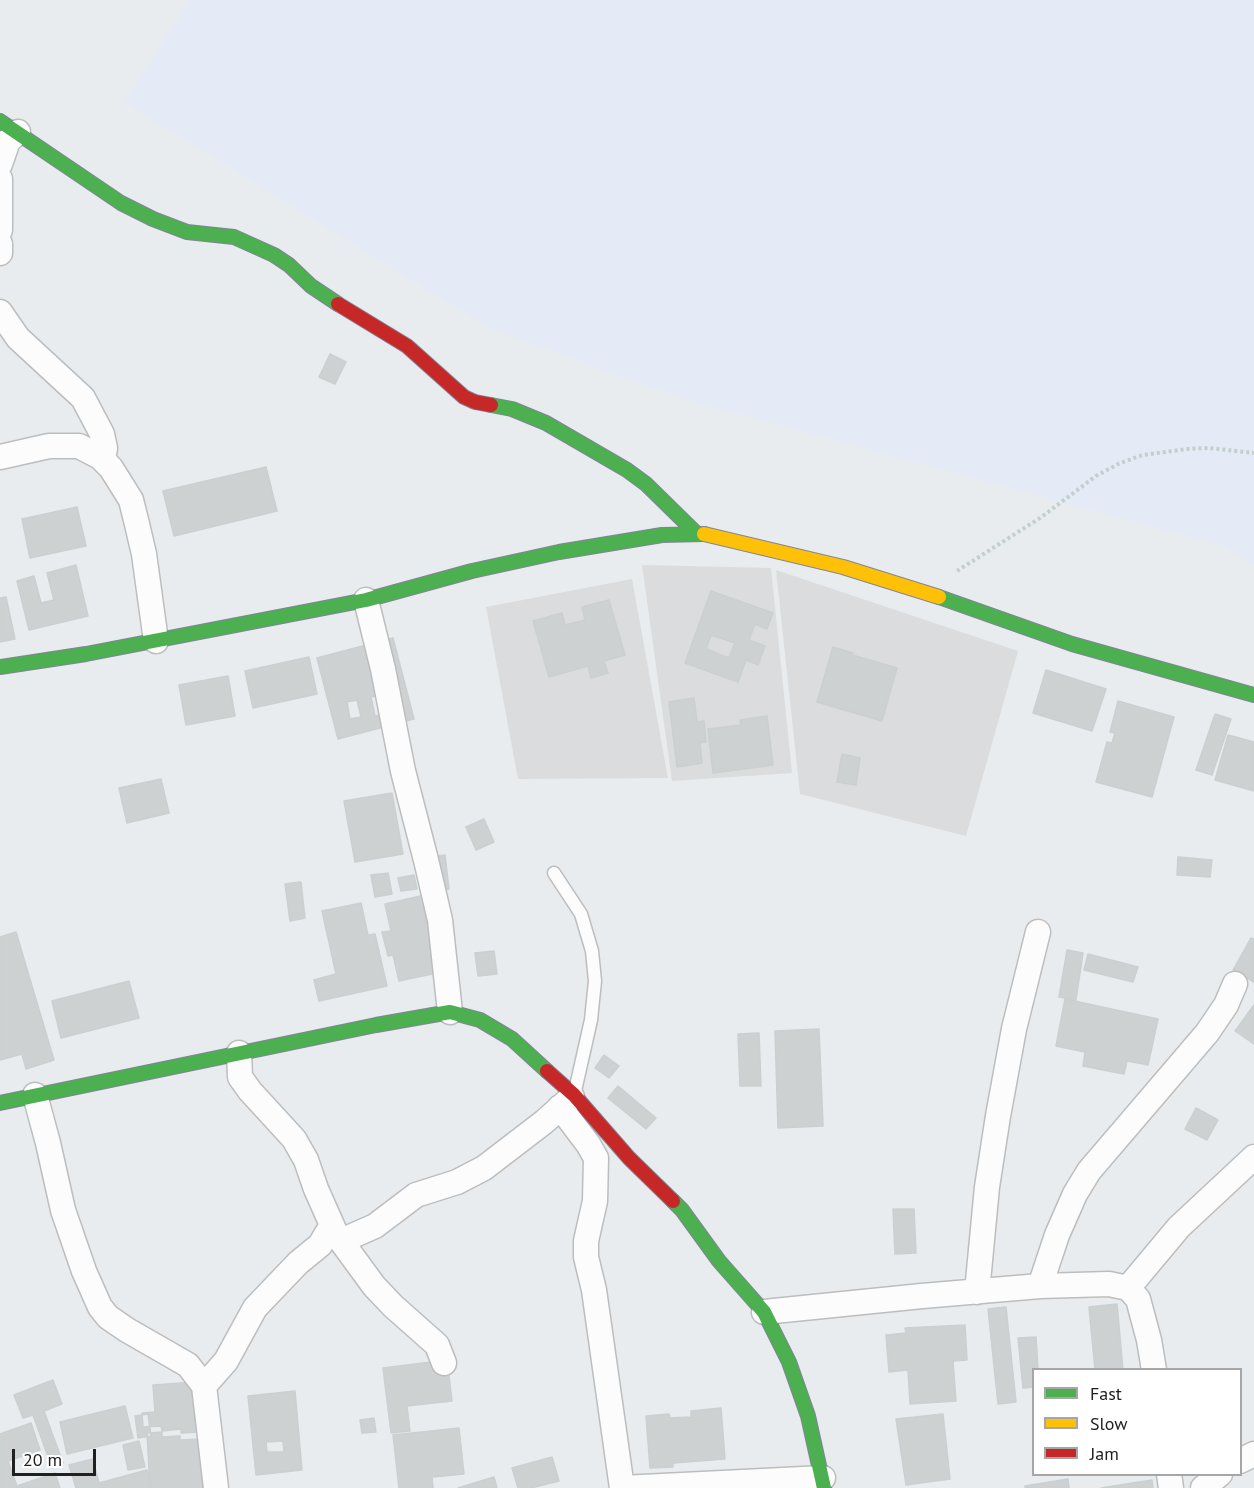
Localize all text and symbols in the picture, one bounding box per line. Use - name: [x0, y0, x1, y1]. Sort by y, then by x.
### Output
- legend: [1032, 1368, 1242, 1476]
- text: Fast: [1090, 1382, 1122, 1405]
- text: Slow: [1090, 1412, 1128, 1435]
- scale bar: [15, 1437, 99, 1475]
- text: Jam: [1090, 1442, 1119, 1465]
- text: 20 m: [23, 1448, 62, 1471]

